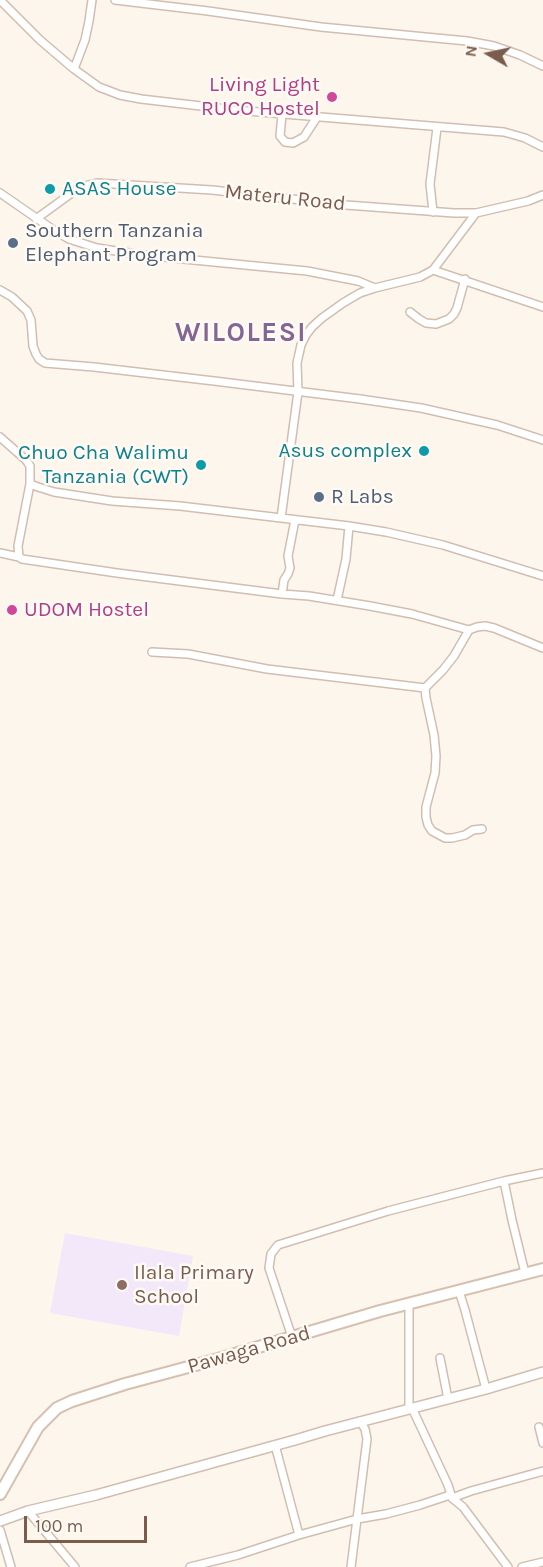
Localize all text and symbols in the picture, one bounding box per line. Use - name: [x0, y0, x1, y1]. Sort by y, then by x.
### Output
- north arrow: [459, 24, 519, 84]
- text: N: [460, 44, 481, 58]
- place label: Living Light RUCO Hostel: [201, 72, 320, 122]
- marker: Living Light RUCO Hostel: [325, 90, 339, 104]
- place label: ASAS House: [62, 176, 177, 202]
- street label: Materu Road: [223, 179, 347, 217]
- marker: ASAS House: [43, 182, 57, 196]
- place label: Southern Tanzania Elephant Program: [25, 218, 203, 268]
- marker: Southern Tanzania Elephant Program: [6, 236, 20, 250]
- district label: WILOLESI: [175, 317, 307, 349]
- place label: Asus complex: [279, 438, 412, 464]
- place label: Chuo Cha Walimu Tanzania (CWT): [18, 440, 189, 490]
- marker: Asus complex: [417, 444, 431, 458]
- marker: Chuo Cha Walimu Tanzania (CWT): [194, 458, 208, 472]
- place label: R Labs: [331, 484, 394, 510]
- marker: R Labs: [312, 490, 326, 504]
- place label: UDOM Hostel: [24, 597, 149, 623]
- marker: UDOM Hostel: [5, 603, 19, 617]
- place label: Ilala Primary School: [134, 1260, 254, 1310]
- marker: Ilala Primary School: [115, 1278, 129, 1292]
- street label: Pawaga Road: [185, 1320, 313, 1380]
- scale bar: [27, 1504, 150, 1542]
- text: 100 m: [35, 1515, 83, 1537]

